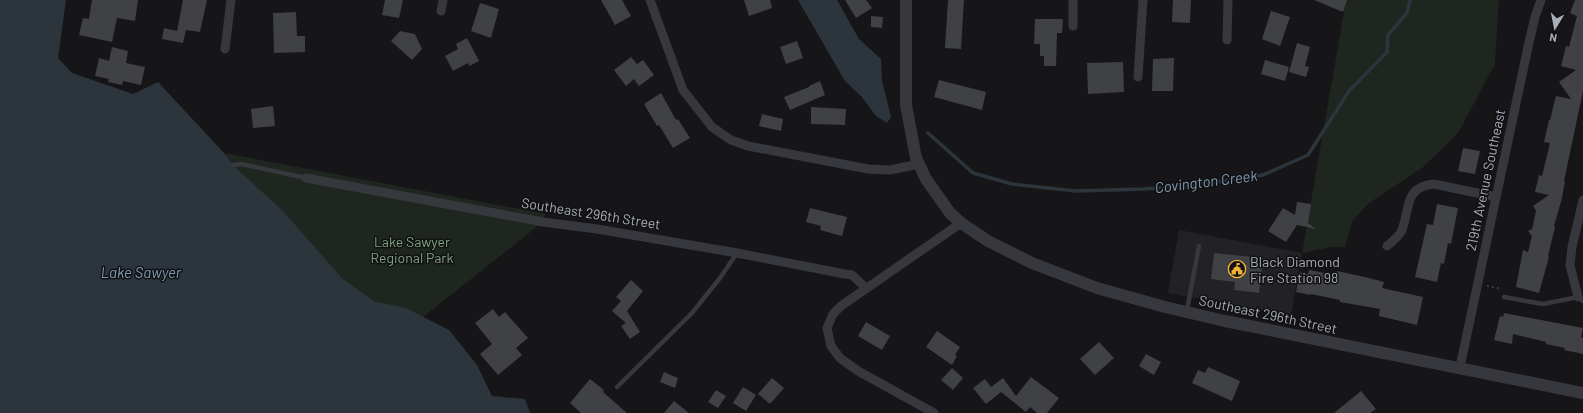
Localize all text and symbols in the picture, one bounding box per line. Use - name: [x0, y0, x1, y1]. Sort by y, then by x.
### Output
- north arrow: [1535, 8, 1575, 48]
- text: N: [1548, 31, 1558, 45]
- street label: 219th Avenue Southeast: [1462, 108, 1508, 252]
- water label: Covington Creek: [1154, 166, 1259, 196]
- street label: Southeast 296th Street: [520, 194, 662, 232]
- park label: Lake Sawyer Regional Park: [371, 233, 453, 266]
- place label: Black Diamond Fire Station 98: [1250, 253, 1340, 286]
- public building icon: Black Diamond Fire Station 98: [1227, 259, 1247, 279]
- water label: Lake Sawyer: [101, 263, 182, 281]
- street label: Southeast 296th Street: [1197, 291, 1339, 337]

